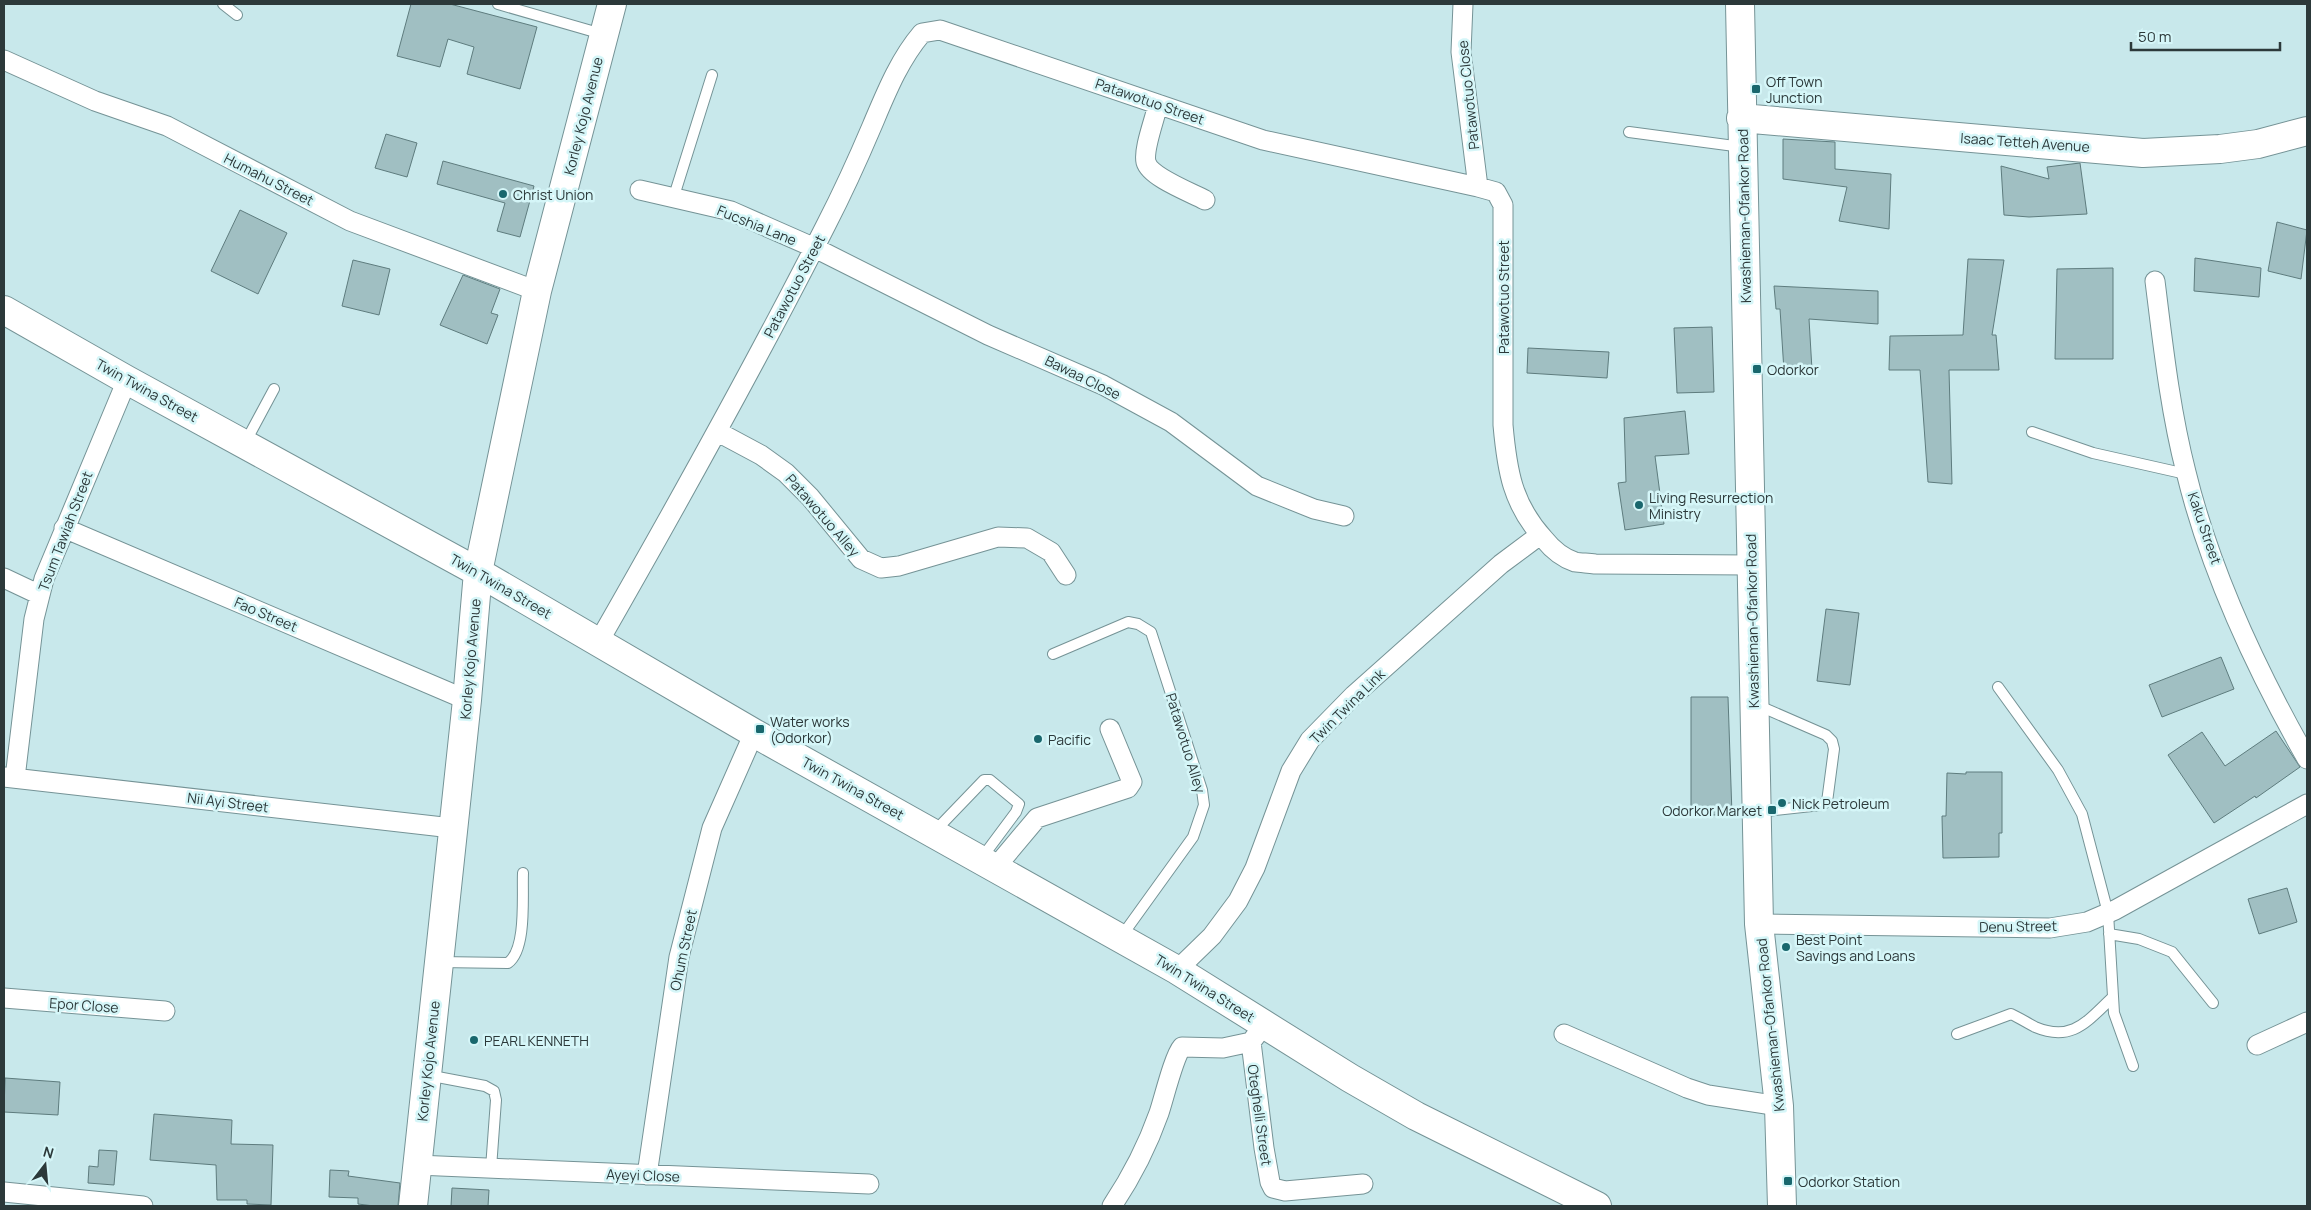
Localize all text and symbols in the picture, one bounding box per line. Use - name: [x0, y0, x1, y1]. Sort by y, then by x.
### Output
- scale bar: [2131, 20, 2280, 52]
- text: 50 m: [2138, 26, 2172, 47]
- street label: Patawotuo Close: [1453, 39, 1483, 151]
- street label: Korley Kojo Avenue: [559, 55, 607, 177]
- place label: Off Town Junction: [1766, 72, 1823, 107]
- street label: Patawotuo Street: [1093, 73, 1207, 129]
- marker: Off Town Junction: [1750, 83, 1762, 95]
- street label: Isaac Tetteh Avenue: [1960, 128, 2090, 156]
- street label: Kwashieman-Ofankor Road: [1733, 129, 1755, 303]
- street label: Humahu Street: [221, 148, 317, 210]
- place label: Christ Union: [513, 185, 593, 204]
- marker: Christ Union: [497, 188, 509, 200]
- street label: Fucshia Lane: [714, 200, 800, 250]
- street label: Patawotuo Street: [759, 231, 829, 341]
- street label: Patawotuo Street: [1494, 240, 1513, 354]
- street label: Bawaa Close: [1042, 351, 1124, 403]
- street label: Twin Twina Street: [92, 354, 202, 426]
- place label: Odorkor: [1767, 360, 1819, 379]
- marker: Odorkor: [1751, 363, 1763, 375]
- street label: Tsum Tawiah Street: [33, 468, 97, 594]
- street label: Patawotuo Alley: [782, 470, 865, 561]
- place label: Living Resurrection Ministry: [1649, 488, 1773, 523]
- street label: Kaku Street: [2184, 489, 2226, 567]
- marker: Living Resurrection Ministry: [1633, 499, 1645, 511]
- street label: Kwashieman-Ofankor Road: [1741, 534, 1763, 708]
- street label: Twin Twina Street: [447, 549, 556, 623]
- street label: Fao Street: [232, 592, 301, 636]
- street label: Korley Kojo Avenue: [455, 598, 485, 720]
- street label: Twin Twina Link: [1305, 664, 1389, 748]
- street label: Patawotuo Alley: [1162, 691, 1210, 796]
- place label: Water works (Odorkor): [770, 712, 850, 747]
- marker: Water works (Odorkor): [754, 723, 766, 735]
- place label: Pacific: [1048, 730, 1091, 749]
- marker: Pacific: [1032, 733, 1044, 745]
- street label: Twin Twina Street: [798, 752, 908, 824]
- street label: Nii Ayi Street: [186, 788, 270, 816]
- place label: Nick Petroleum: [1792, 794, 1890, 813]
- marker: Nick Petroleum: [1776, 797, 1788, 809]
- place label: Odorkor Market: [1662, 801, 1762, 820]
- marker: Odorkor Market: [1766, 804, 1778, 816]
- street label: Ohum Street: [665, 907, 701, 992]
- street label: Denu Street: [1979, 916, 2058, 936]
- place label: Best Point Savings and Loans: [1796, 930, 1915, 965]
- street label: Kwashieman-Ofankor Road: [1751, 937, 1789, 1113]
- marker: Best Point Savings and Loans: [1780, 941, 1792, 953]
- street label: Twin Twina Street: [1152, 950, 1259, 1027]
- street label: Epor Close: [49, 993, 119, 1017]
- street label: Korley Kojo Avenue: [412, 1000, 444, 1122]
- place label: PEARL KENNETH: [484, 1031, 589, 1050]
- marker: PEARL KENNETH: [468, 1034, 480, 1046]
- street label: Oteghelli Street: [1243, 1063, 1277, 1167]
- north arrow: [20, 1140, 70, 1190]
- text: N: [41, 1142, 56, 1163]
- street label: Ayeyi Close: [606, 1164, 680, 1186]
- place label: Odorkor Station: [1798, 1172, 1900, 1191]
- marker: Odorkor Station: [1782, 1175, 1794, 1187]

